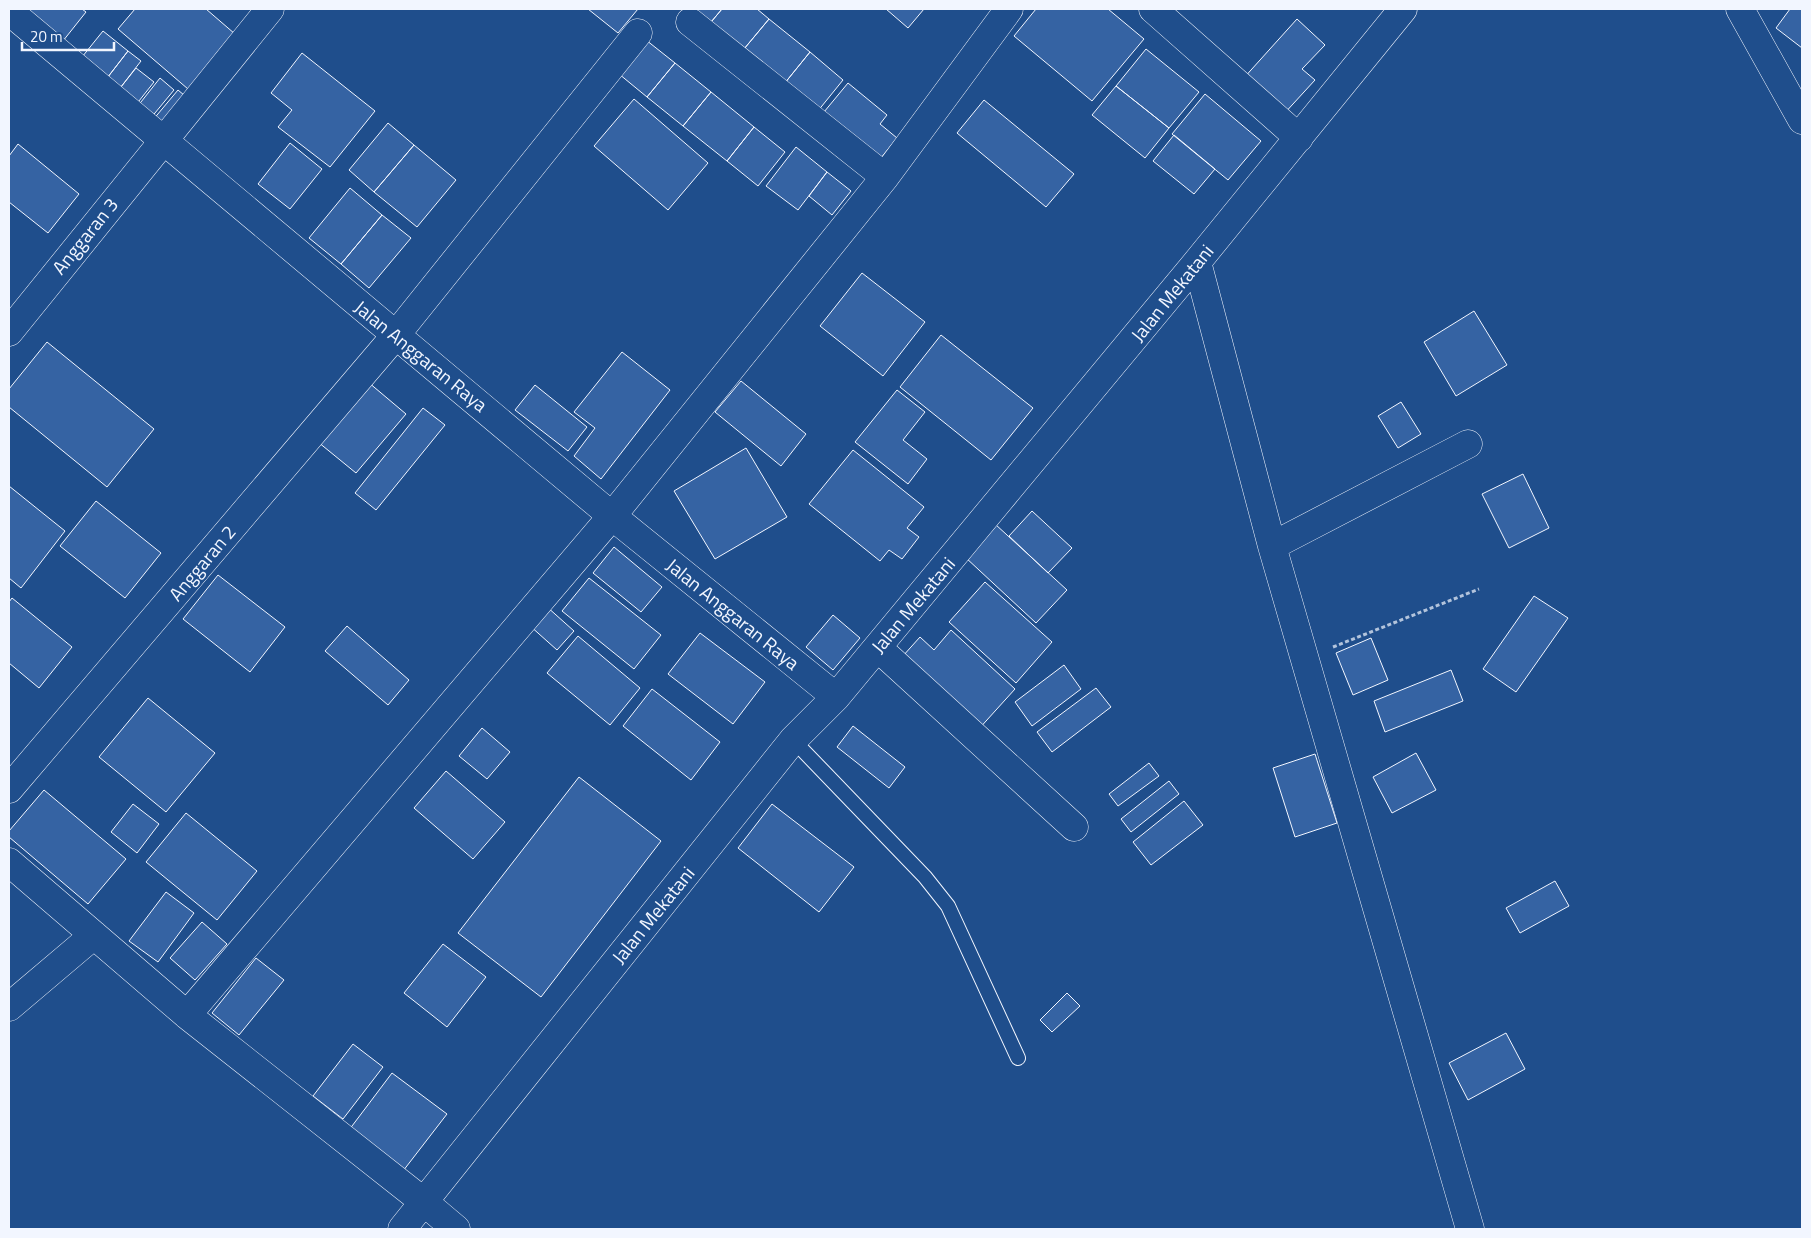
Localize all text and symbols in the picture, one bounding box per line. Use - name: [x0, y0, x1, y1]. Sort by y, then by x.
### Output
- scale bar: [22, 20, 115, 52]
- text: 20 m: [30, 25, 63, 48]
- street label: Anggaran 3: [44, 191, 125, 280]
- street label: Jalan Mekatani: [1123, 238, 1220, 348]
- street label: Jalan Anggaran Raya: [348, 293, 495, 419]
- street label: Anggaran 2: [161, 518, 242, 607]
- street label: Jalan Mekatani: [864, 550, 962, 659]
- street label: Jalan Anggaran Raya: [660, 551, 807, 677]
- street label: Jalan Mekatani: [604, 860, 701, 970]

